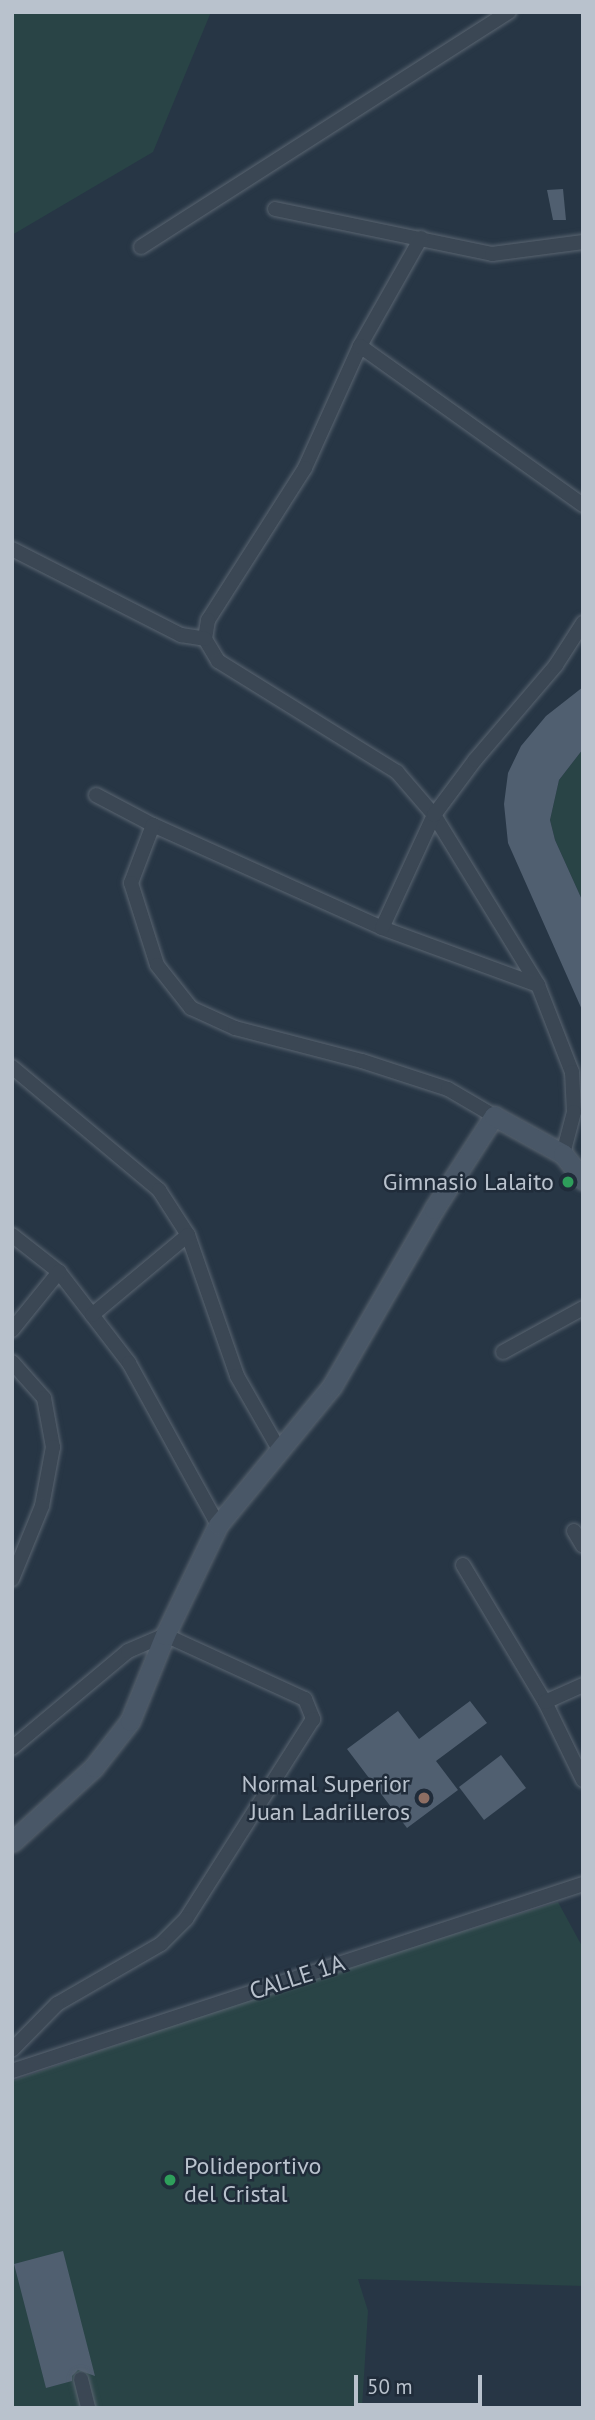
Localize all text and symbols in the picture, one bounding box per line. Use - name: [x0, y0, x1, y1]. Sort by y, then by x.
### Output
- place label: Gimnasio Lalaito: [383, 1168, 554, 1196]
- marker: Gimnasio Lalaito: [560, 1174, 576, 1190]
- place label: Normal Superior Juan Ladrilleros: [242, 1770, 410, 1826]
- marker: Normal Superior Juan Ladrilleros: [416, 1790, 432, 1806]
- street label: CALLE 1A: [246, 1948, 348, 2006]
- place label: Polideportivo del Cristal: [184, 2152, 321, 2208]
- marker: Polideportivo del Cristal: [162, 2172, 178, 2188]
- scale bar: [357, 2360, 485, 2404]
- text: 50 m: [367, 2373, 413, 2400]

